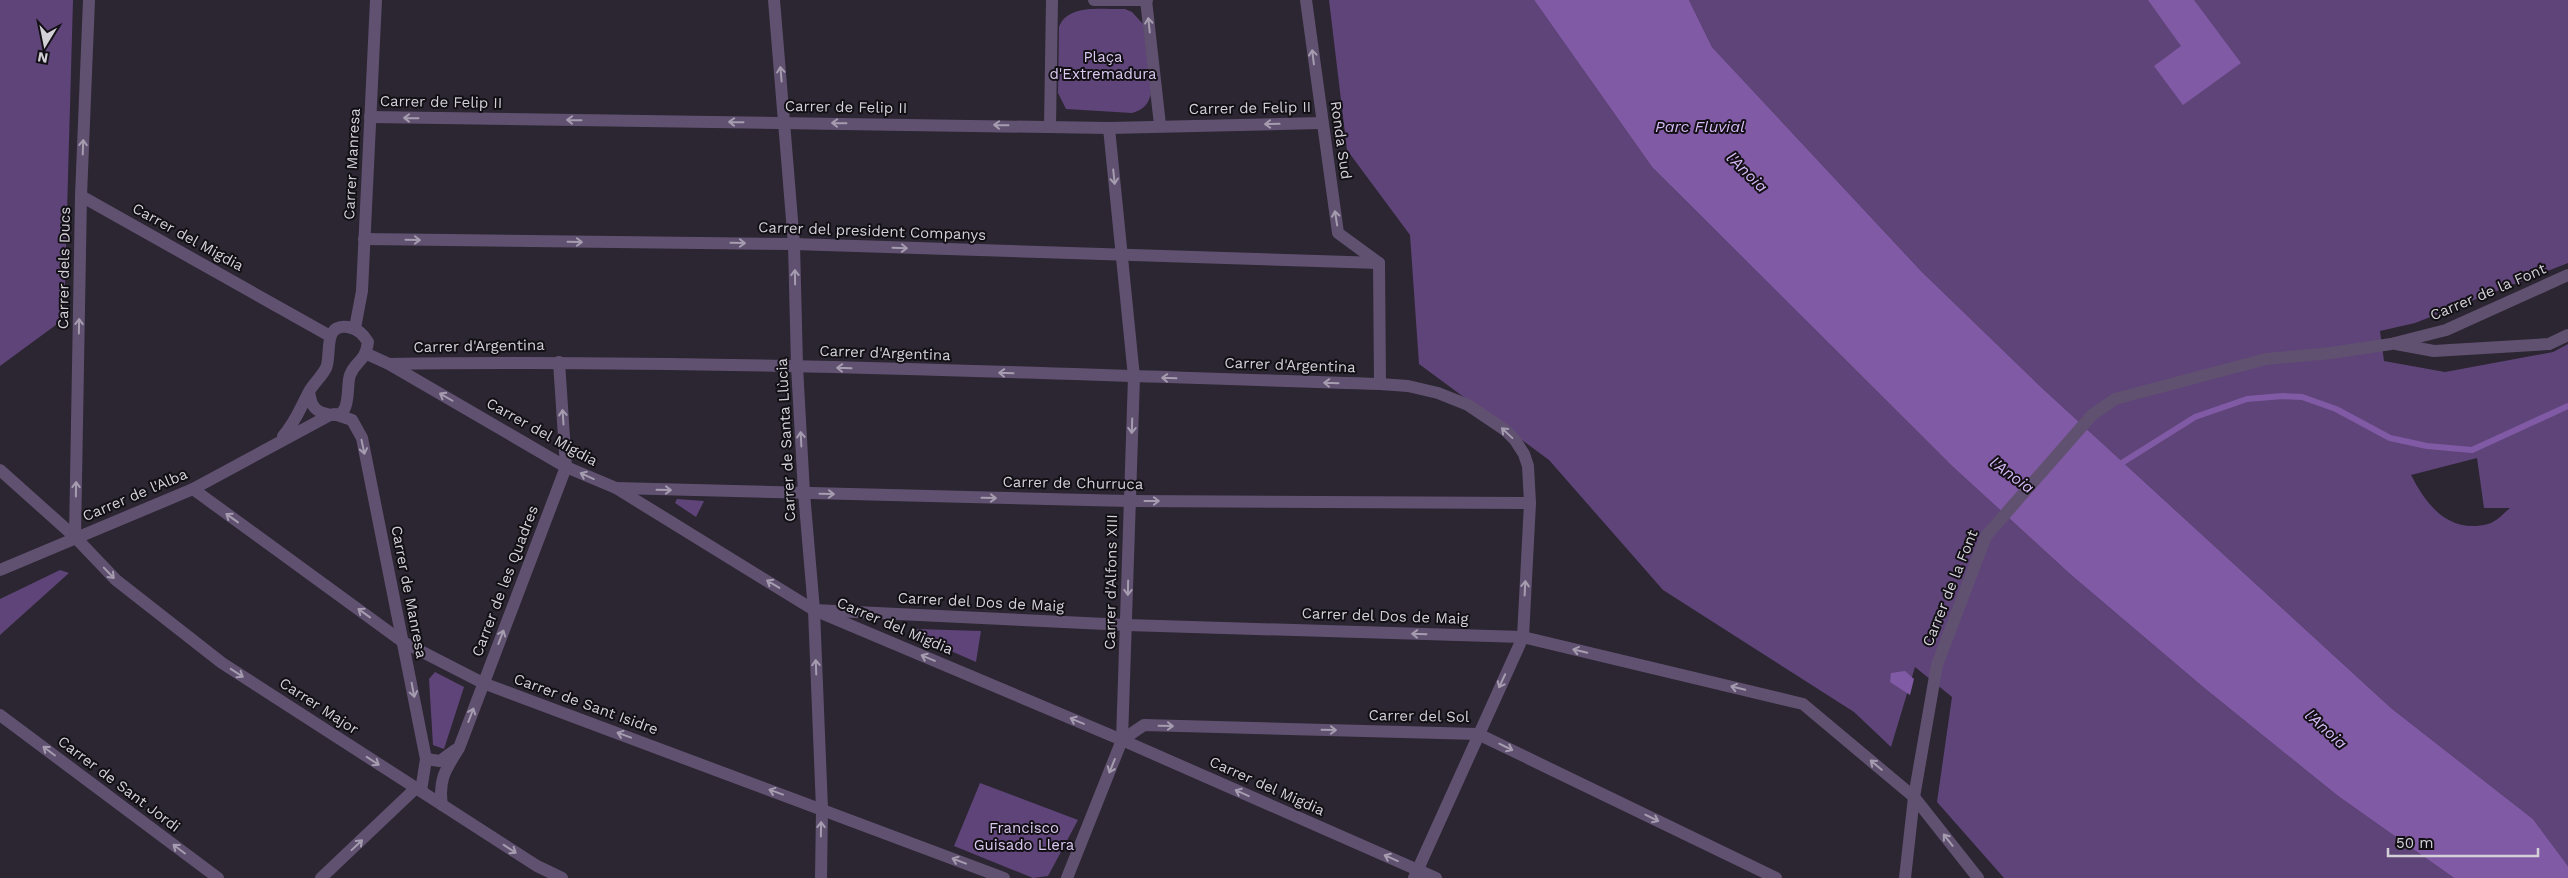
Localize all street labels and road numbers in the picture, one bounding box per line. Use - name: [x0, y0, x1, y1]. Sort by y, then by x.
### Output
- street label: Carrer de Felip II: [380, 92, 502, 112]
- street label: Carrer de Felip II: [785, 97, 907, 117]
- street label: Carrer de Felip II: [1189, 98, 1311, 118]
- street label: Ronda Sud: [1327, 100, 1355, 180]
- street label: Carrer Manresa: [340, 107, 364, 220]
- street label: Carrer del Migdia: [129, 199, 247, 275]
- street label: Carrer dels Ducs: [54, 207, 74, 329]
- street label: Carrer del president Companys: [758, 218, 986, 244]
- street label: Carrer de la Font: [2427, 259, 2549, 325]
- street label: Carrer d'Argentina: [413, 336, 545, 356]
- street label: Carrer d'Argentina: [819, 342, 951, 364]
- street label: Carrer d'Argentina: [1224, 354, 1356, 376]
- street label: Carrer de Santa Llùcia: [773, 357, 799, 522]
- street label: Carrer del Migdia: [483, 394, 601, 470]
- street label: Carrer de l'Alba: [80, 465, 191, 525]
- street label: Carrer de Churruca: [1002, 473, 1144, 493]
- street label: Carrer de les Quadres: [468, 503, 542, 659]
- street label: Carrer d'Alfons XIII: [1101, 514, 1121, 650]
- street label: Carrer de Manresa: [387, 524, 431, 660]
- street label: Carrer de la Font: [1918, 526, 1982, 649]
- street label: Carrer del Dos de Maig: [897, 589, 1065, 615]
- street label: Carrer del Migdia: [834, 593, 956, 659]
- street label: Carrer del Dos de Maig: [1301, 604, 1469, 628]
- street label: Carrer de Sant Isidre: [511, 670, 661, 738]
- street label: Carrer Major: [276, 674, 362, 738]
- street label: Carrer del Sol: [1368, 706, 1470, 726]
- street label: Carrer de Sant Jordi: [54, 732, 184, 836]
- street label: Carrer del Migdia: [1207, 753, 1328, 820]

